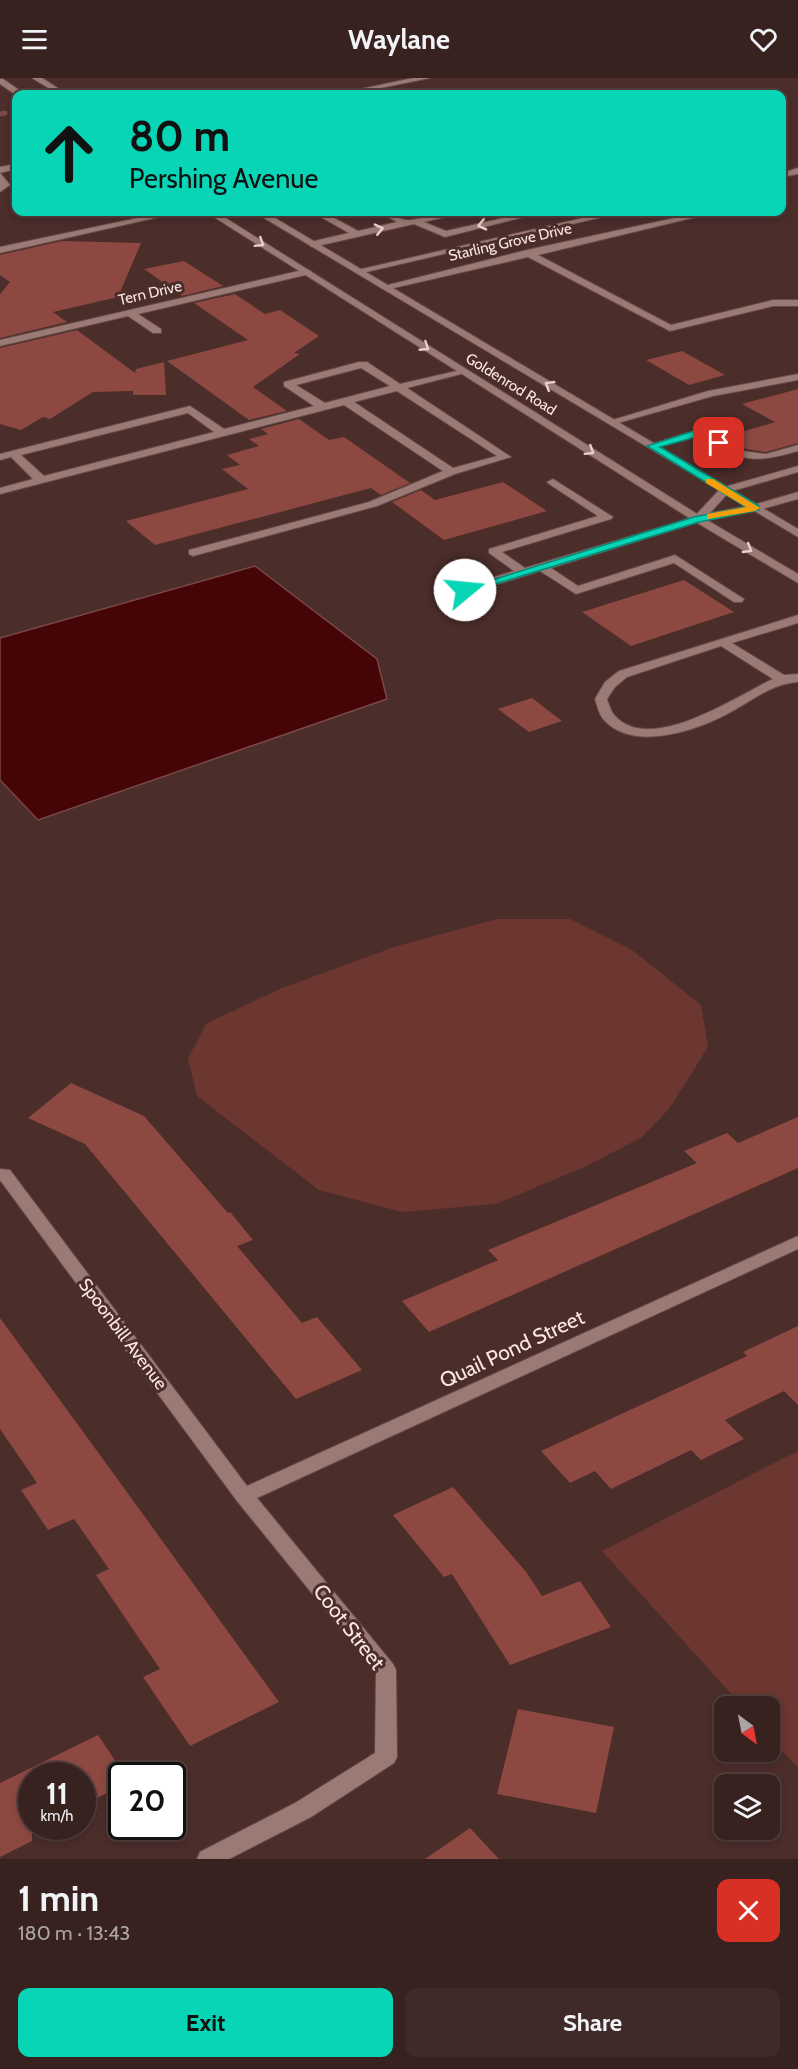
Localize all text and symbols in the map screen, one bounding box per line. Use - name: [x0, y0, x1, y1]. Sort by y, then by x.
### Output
- icon: menu: [18, 23, 51, 56]
- text: Waylane: [348, 23, 450, 56]
- icon: heart: [747, 23, 780, 56]
- text: 80 m: [129, 110, 230, 162]
- icon: ahead: [30, 114, 108, 192]
- text: Pershing Avenue: [129, 162, 318, 195]
- one-way arrow: [477, 217, 487, 230]
- street label: Starling Grove Drive: [447, 219, 574, 265]
- one-way arrow: [374, 223, 384, 236]
- one-way arrow: [254, 235, 264, 247]
- street label: Tern Drive: [116, 277, 184, 309]
- one-way arrow: [418, 340, 429, 351]
- street label: Goldenrod Road: [462, 349, 560, 419]
- one-way arrow: [545, 381, 555, 392]
- pin: [693, 417, 744, 468]
- icon: arrive: [702, 426, 735, 459]
- one-way arrow: [584, 444, 594, 456]
- one-way arrow: [742, 542, 752, 554]
- position arrow: [433, 558, 497, 622]
- street label: Spoonbill Avenue: [74, 1274, 172, 1394]
- street label: Quail Pond Street: [436, 1304, 588, 1393]
- street label: Coot Street: [308, 1579, 390, 1674]
- north arrow: [714, 1696, 780, 1762]
- map controls: [714, 1696, 780, 1840]
- speed limit sign: 20: [108, 1762, 186, 1840]
- button: layers: [714, 1774, 780, 1840]
- text: 11: [46, 1775, 68, 1812]
- text: km/h: [41, 1807, 73, 1825]
- text: 1 min: [18, 1876, 99, 1920]
- button: close: [717, 1879, 780, 1942]
- text: 180 m · 13:43: [18, 1921, 130, 1945]
- button: Exit: [18, 1988, 393, 2057]
- button: Share: [405, 1988, 780, 2057]

